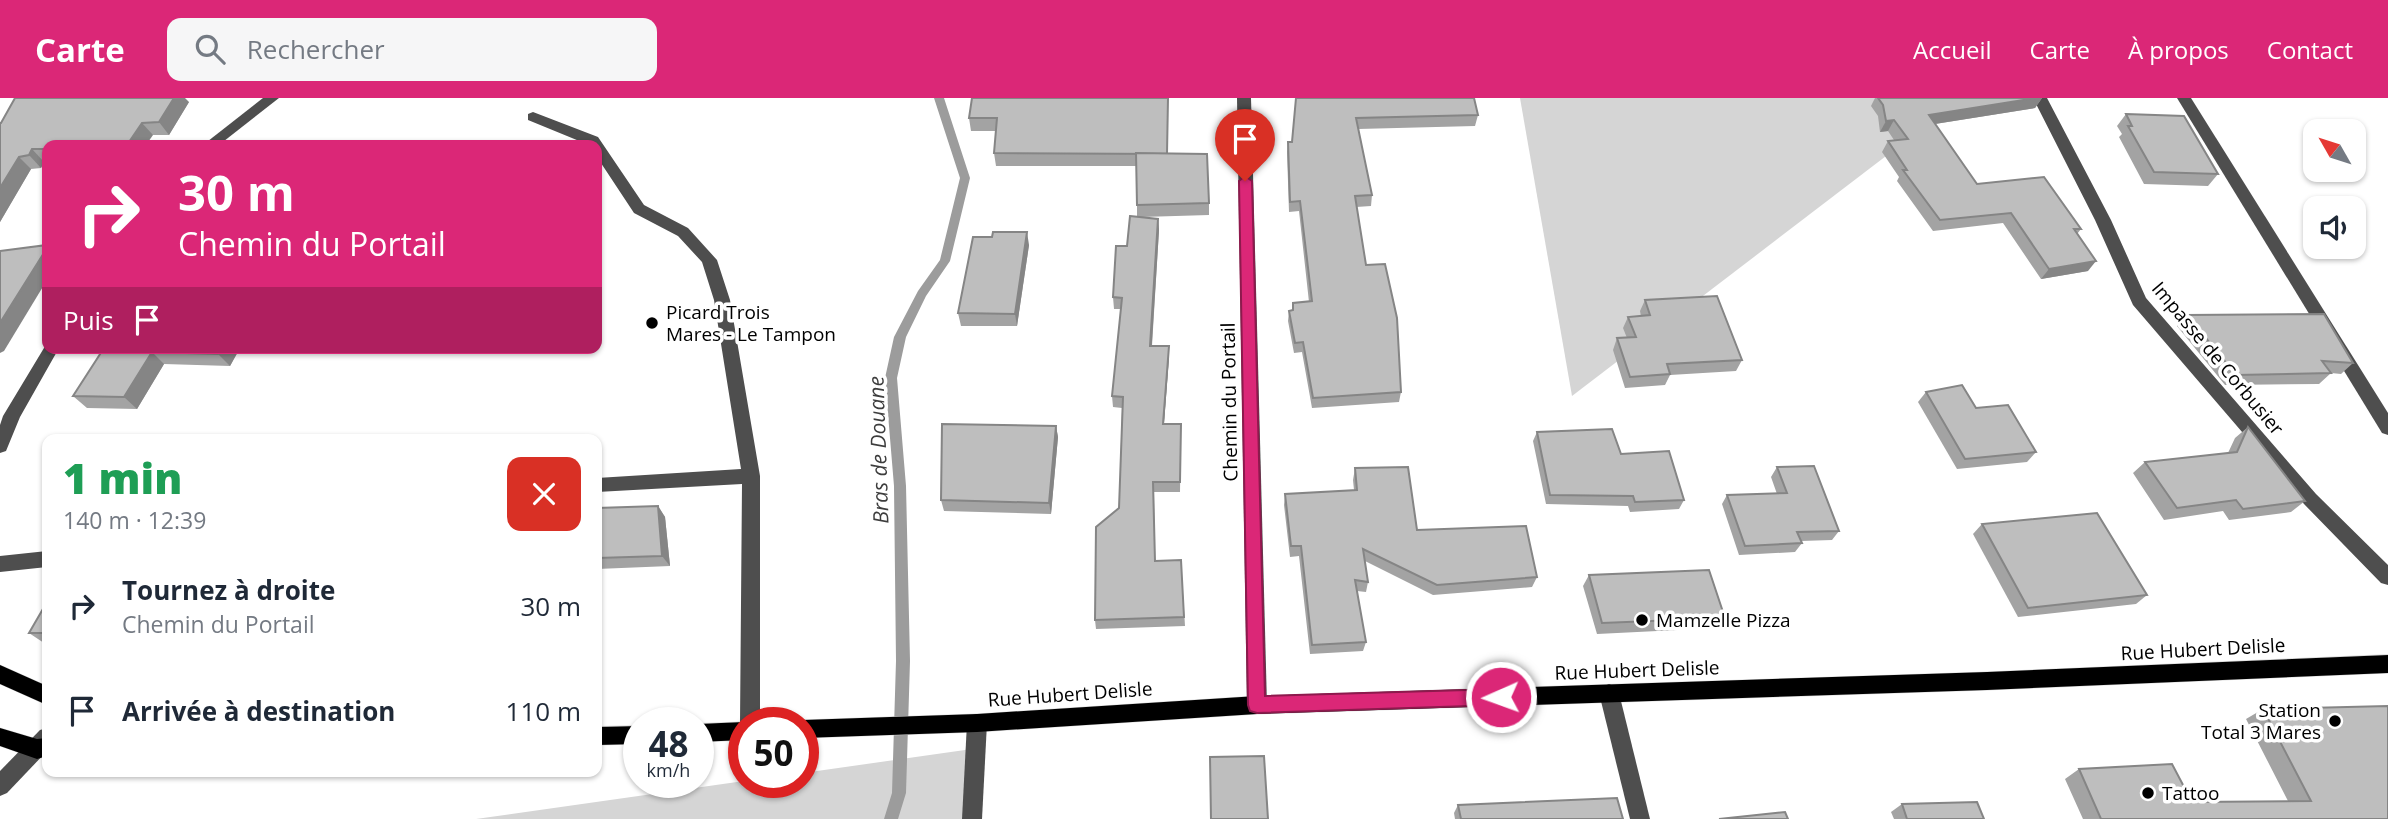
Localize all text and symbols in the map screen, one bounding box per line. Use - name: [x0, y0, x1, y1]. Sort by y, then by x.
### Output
- search box: [167, 18, 657, 81]
- text: Carte: [35, 27, 125, 72]
- icon: search: [191, 30, 229, 68]
- text: Rechercher: [247, 31, 385, 67]
- text: Accueil: [1913, 33, 1992, 66]
- text: Carte: [2030, 33, 2090, 66]
- text: À propos: [2128, 33, 2229, 66]
- text: Contact: [2267, 33, 2353, 66]
- pin: [1215, 109, 1275, 181]
- north arrow: [2303, 119, 2366, 182]
- map controls: [2303, 119, 2366, 259]
- icon: arrive: [1226, 120, 1264, 158]
- text: 30 m: [178, 159, 295, 225]
- icon: right: [63, 168, 154, 259]
- button: sound: [2303, 196, 2366, 259]
- text: Chemin du Portail: [178, 222, 446, 265]
- street label: Impasse de Corbusier: [2146, 276, 2290, 440]
- place label: Picard Trois Mares - Le Tampon: [666, 299, 836, 347]
- icon: arrive: [128, 301, 166, 339]
- text: Puis: [63, 302, 114, 338]
- marker: Picard Trois Mares - Le Tampon: [644, 315, 660, 331]
- street label: Chemin du Portail: [1215, 322, 1243, 482]
- water label: Bras de Douane: [861, 376, 895, 524]
- text: 1 min: [63, 449, 182, 506]
- button: close: [507, 457, 581, 531]
- text: 140 m · 12:39: [63, 504, 206, 536]
- text: Tournez à droite: [122, 572, 335, 608]
- icon: right: [63, 587, 101, 625]
- text: 30 m: [520, 588, 581, 624]
- place label: Mamzelle Pizza: [1656, 607, 1791, 633]
- text: Chemin du Portail: [122, 608, 315, 640]
- marker: Mamzelle Pizza: [1634, 612, 1650, 628]
- street label: Rue Hubert Delisle: [2120, 632, 2286, 666]
- street label: Rue Hubert Delisle: [1554, 654, 1720, 686]
- position arrow: [1464, 660, 1538, 734]
- street label: Rue Hubert Delisle: [987, 675, 1153, 713]
- icon: arrive: [63, 692, 101, 730]
- text: Arrivée à destination: [122, 693, 395, 729]
- text: 110 m: [506, 693, 581, 729]
- place label: Station Total 3 Mares: [2201, 697, 2321, 745]
- speed limit sign: 50: [728, 707, 819, 798]
- marker: Station Total 3 Mares: [2327, 713, 2343, 729]
- text: 48: [648, 720, 689, 767]
- text: km/h: [647, 758, 690, 782]
- place label: Tattoo: [2162, 780, 2219, 806]
- marker: Tattoo: [2140, 785, 2156, 801]

